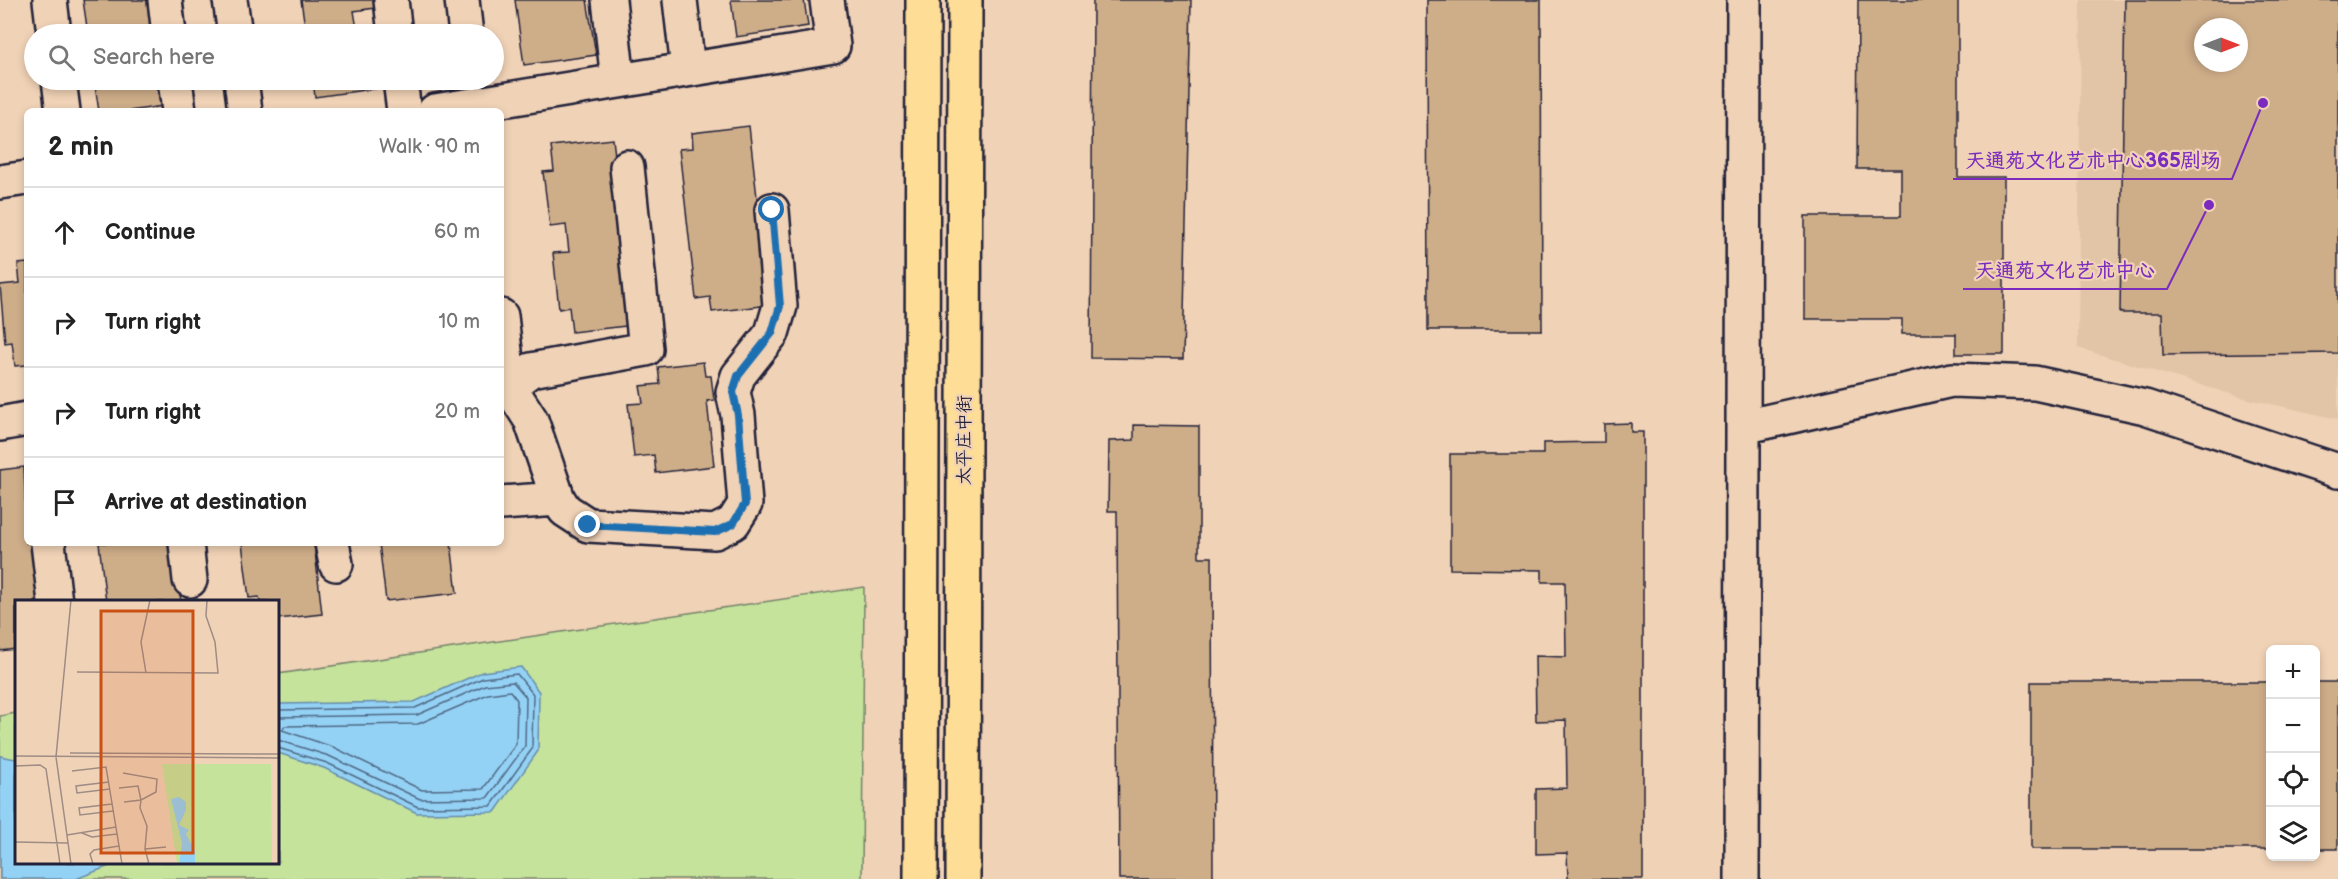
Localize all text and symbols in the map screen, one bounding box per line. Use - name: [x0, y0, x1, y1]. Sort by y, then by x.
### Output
- north arrow: [2194, 18, 2248, 72]
- search box: [24, 24, 504, 90]
- icon: search: [45, 41, 78, 74]
- text: Search here: [93, 44, 215, 71]
- text: 2 min: [48, 132, 114, 163]
- text: Walk · 90 m: [379, 135, 480, 159]
- callout: 天通苑文化艺术中心365剧场: [1953, 141, 2232, 179]
- text: 天通苑文化艺术中心365剧场: [1965, 149, 2221, 173]
- route start: [758, 196, 784, 222]
- icon: ahead: [48, 216, 81, 249]
- text: Continue: [105, 219, 195, 246]
- text: 60 m: [434, 220, 480, 244]
- callout: 天通苑文化艺术中心: [1963, 251, 2167, 289]
- text: 天通苑文化艺术中心: [1975, 259, 2155, 283]
- icon: right: [48, 306, 81, 339]
- text: Turn right: [105, 309, 201, 336]
- text: 10 m: [439, 310, 480, 334]
- street label: 太平庄中街: [954, 395, 975, 485]
- icon: right: [48, 396, 81, 429]
- text: Turn right: [105, 399, 201, 426]
- text: 20 m: [435, 400, 480, 424]
- icon: arrive: [48, 486, 81, 519]
- text: Arrive at destination: [105, 489, 307, 516]
- route end: [574, 511, 600, 537]
- inset map: [15, 600, 279, 864]
- map controls: [2266, 645, 2320, 861]
- button: +: [2266, 645, 2320, 699]
- button: −: [2266, 699, 2320, 753]
- button: locate: [2266, 753, 2320, 807]
- button: layers: [2266, 807, 2320, 861]

